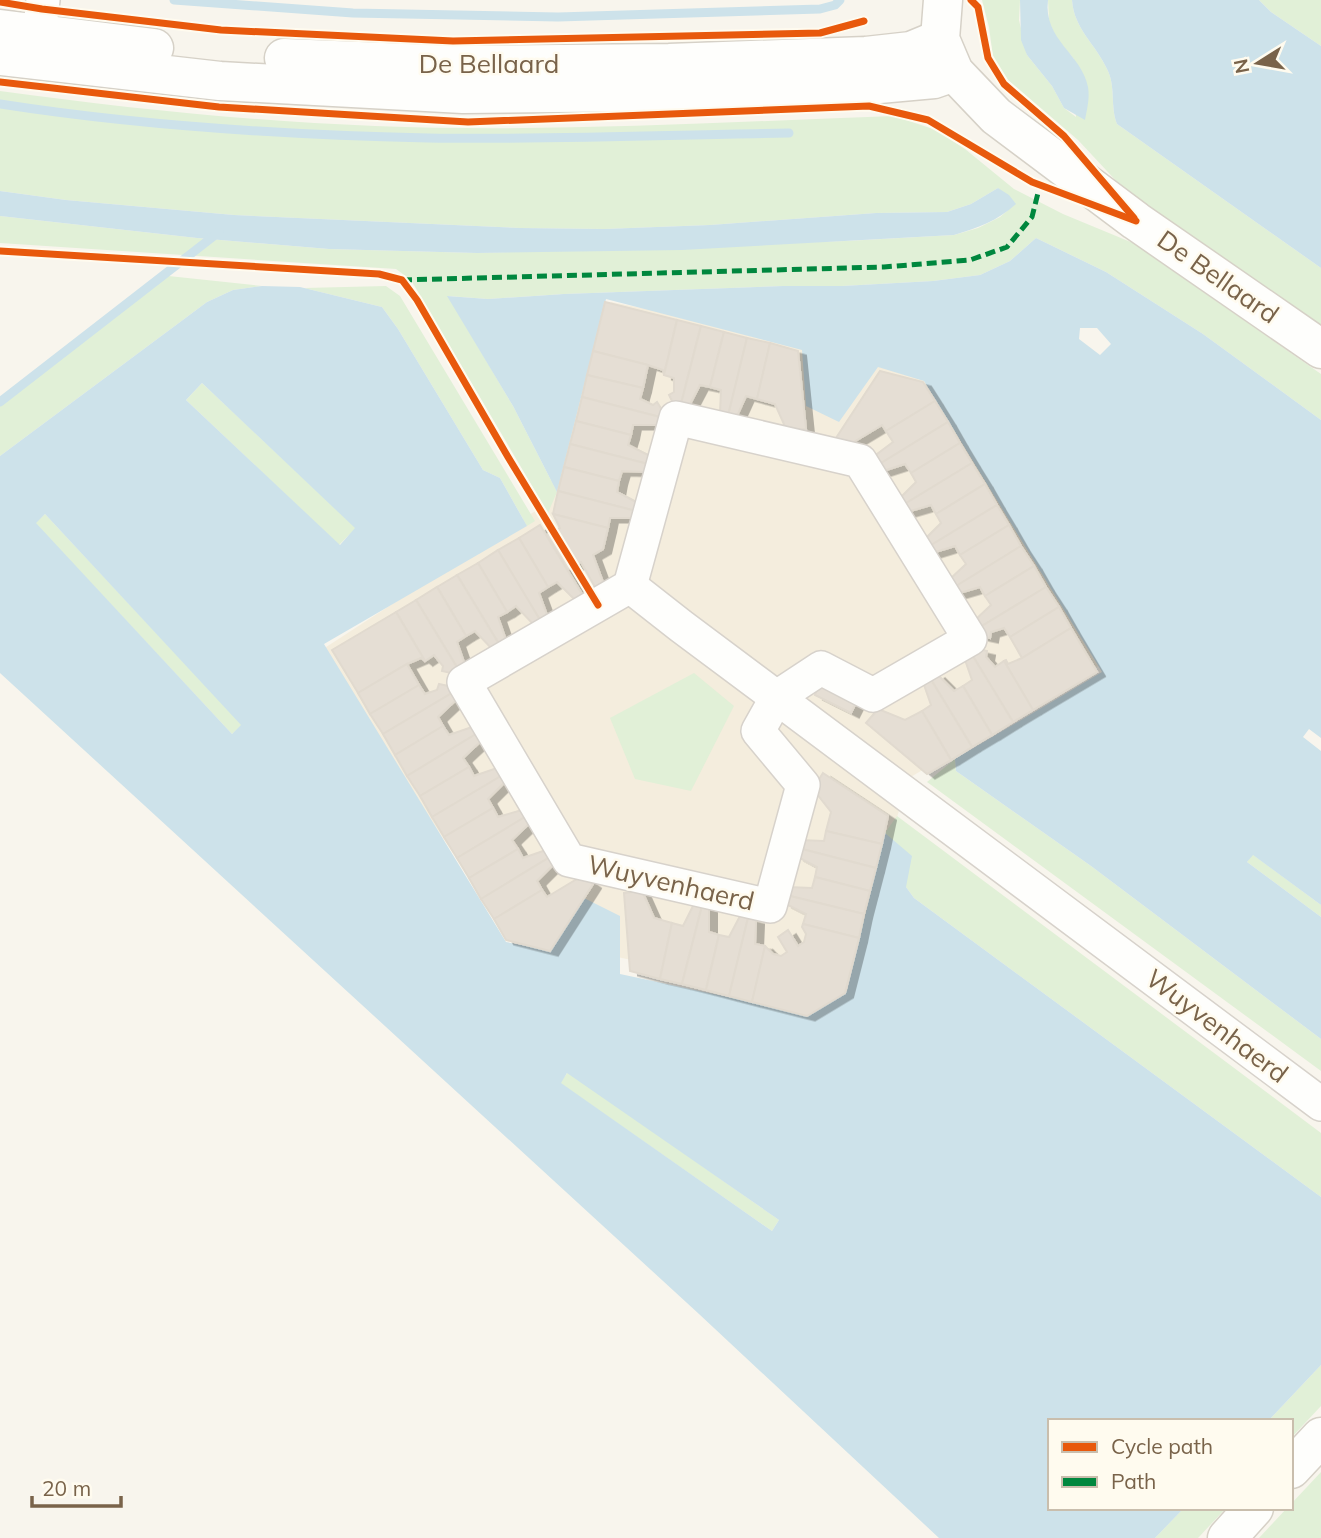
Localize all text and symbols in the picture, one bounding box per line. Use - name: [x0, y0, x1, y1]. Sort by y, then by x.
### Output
- north arrow: [1223, 28, 1293, 98]
- street label: De Bellaard: [419, 47, 559, 80]
- text: N: [1228, 57, 1254, 76]
- street label: De Bellaard: [1151, 223, 1285, 330]
- street label: Wuyvenhaerd: [585, 847, 757, 918]
- street label: Wuyvenhaerd: [1140, 961, 1295, 1090]
- legend: [1048, 1419, 1293, 1510]
- text: Cycle path: [1111, 1433, 1213, 1459]
- scale bar: [32, 1464, 121, 1508]
- text: Path: [1111, 1468, 1156, 1494]
- text: 20 m: [42, 1475, 91, 1501]

